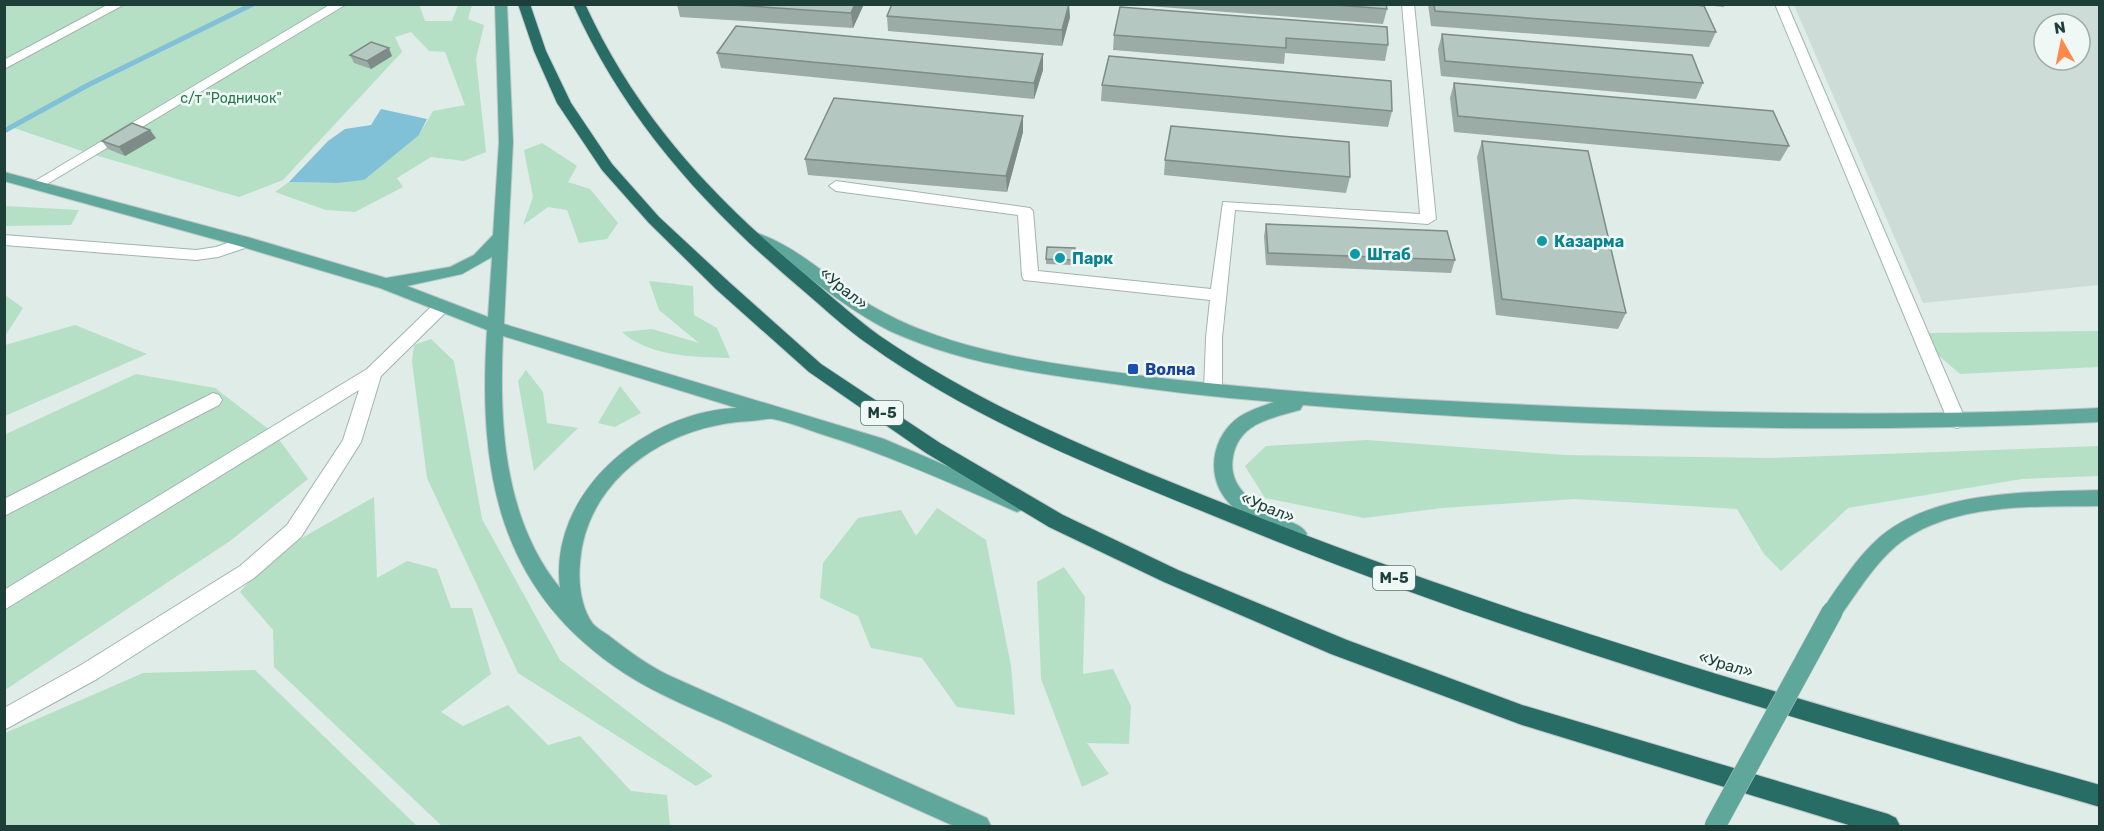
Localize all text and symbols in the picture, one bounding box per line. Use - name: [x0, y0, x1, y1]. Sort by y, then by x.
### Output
- north arrow: [2032, 12, 2092, 72]
- text: N: [2053, 17, 2067, 38]
- park label: с/т "Родничок": [180, 90, 282, 107]
- place label: Казарма: [1554, 232, 1624, 251]
- marker: Казарма: [1535, 234, 1549, 248]
- place label: Штаб: [1367, 245, 1411, 264]
- marker: Штаб: [1348, 247, 1362, 261]
- place label: Парк: [1072, 249, 1113, 268]
- marker: Парк: [1053, 251, 1067, 265]
- street label: «Урал»: [816, 263, 872, 314]
- place label: Волна: [1145, 360, 1196, 379]
- marker: Волна: [1126, 362, 1140, 376]
- road number: М-5: [861, 401, 903, 425]
- street label: «Урал»: [1238, 488, 1298, 527]
- road number: М-5: [1373, 566, 1415, 590]
- street label: «Урал»: [1696, 647, 1756, 682]

